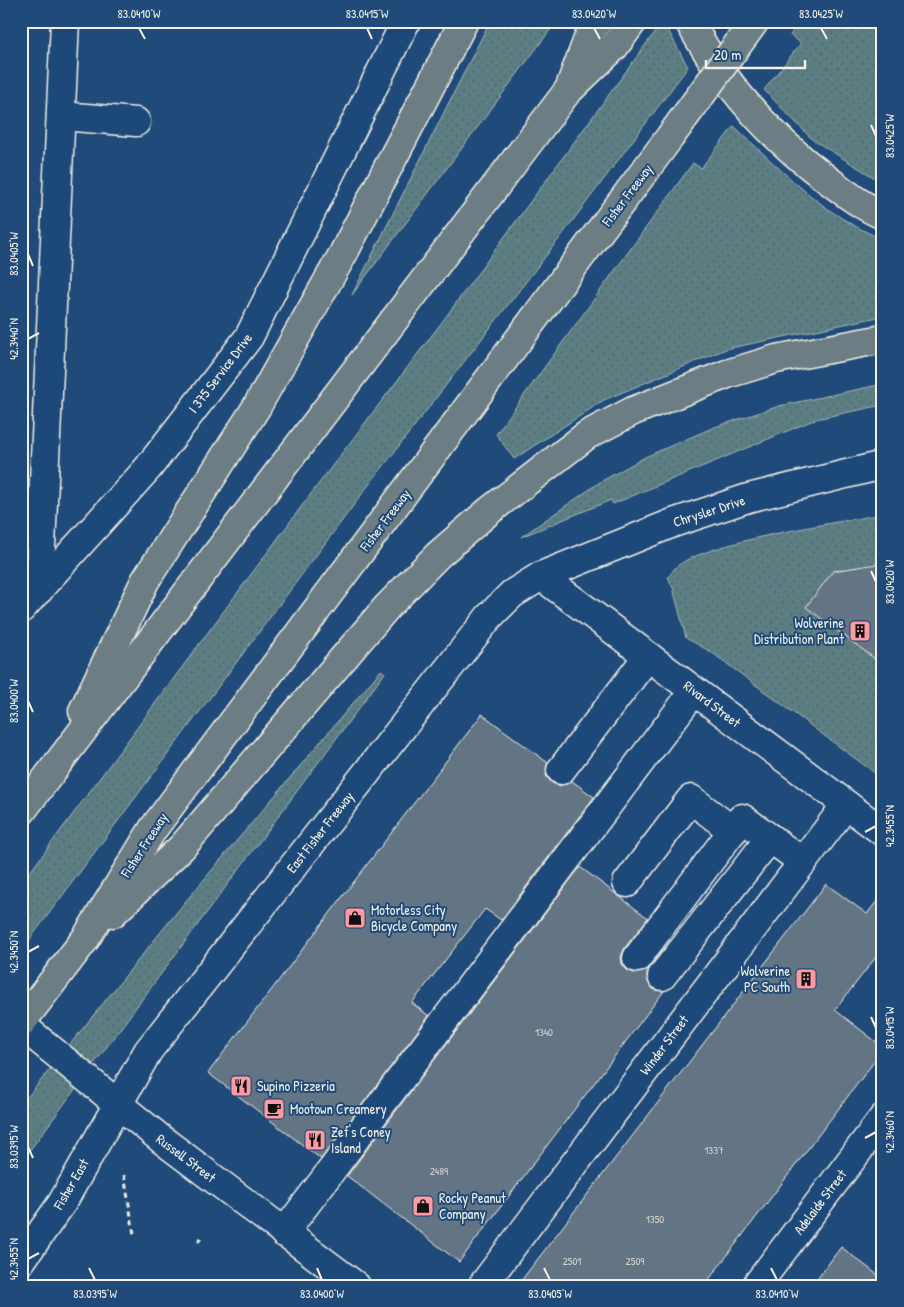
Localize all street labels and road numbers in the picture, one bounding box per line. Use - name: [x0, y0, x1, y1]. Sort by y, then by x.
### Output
- street label: Fisher Freeway: [596, 160, 657, 231]
- street label: I 375 Service Drive: [183, 328, 256, 417]
- street label: Fisher Freeway: [354, 485, 415, 556]
- street label: Chrysler Drive: [670, 490, 748, 532]
- street label: Rivard Street: [680, 676, 745, 732]
- street label: East Fisher Freeway: [282, 787, 358, 877]
- street label: Fisher Freeway: [115, 809, 172, 882]
- street label: Winder Street: [635, 1011, 692, 1078]
- street label: Russell Street: [153, 1129, 220, 1186]
- street label: Fisher East: [48, 1155, 93, 1213]
- street label: Adelaide Street: [789, 1165, 850, 1238]

